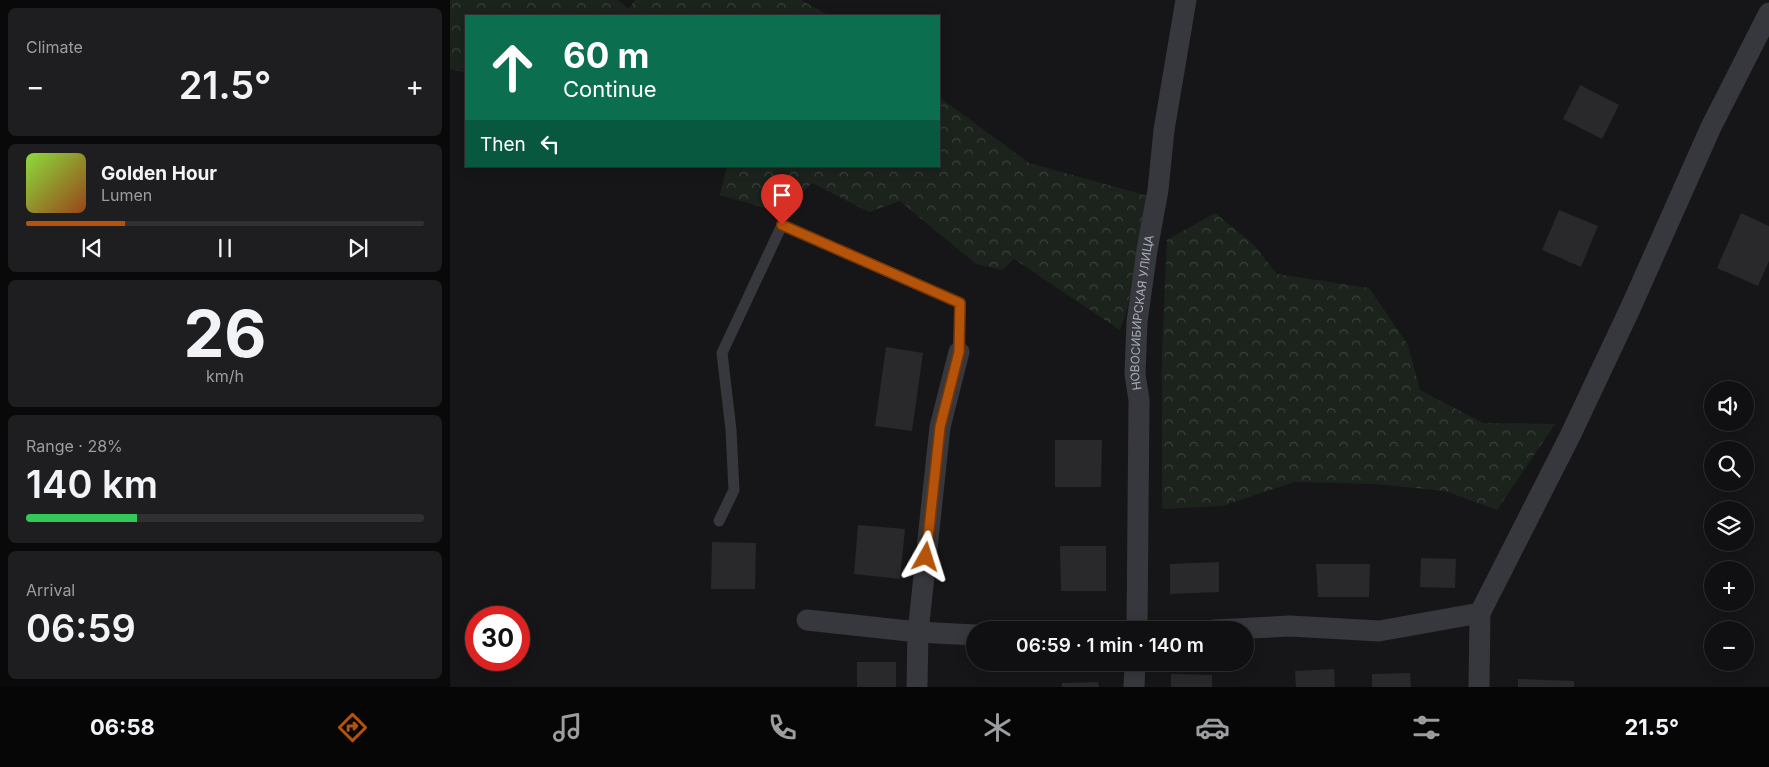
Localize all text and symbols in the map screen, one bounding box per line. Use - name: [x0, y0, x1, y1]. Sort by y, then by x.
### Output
- text: 60 m: [563, 34, 650, 76]
- icon: ahead: [480, 35, 545, 100]
- text: Climate: [26, 37, 83, 57]
- text: 21.5°: [179, 62, 271, 108]
- text: −: [26, 69, 45, 103]
- text: +: [405, 69, 424, 103]
- text: Continue: [563, 76, 657, 102]
- icon: left: [536, 130, 564, 158]
- text: Then: [480, 133, 526, 156]
- text: Golden Hour: [101, 162, 217, 185]
- pin: [761, 174, 803, 225]
- icon: arrive: [768, 181, 796, 209]
- text: Lumen: [101, 185, 152, 205]
- icon: previous: [78, 234, 106, 262]
- icon: pause: [211, 234, 239, 262]
- icon: next: [344, 234, 372, 262]
- street label: НОВОСИБИРСКАЯ УЛИЦА: [1127, 234, 1157, 391]
- text: 26: [183, 294, 267, 373]
- text: km/h: [206, 366, 244, 386]
- map controls: [1704, 381, 1754, 671]
- button: sound: [1704, 381, 1754, 431]
- text: Range · 28%: [26, 436, 123, 456]
- button: search: [1704, 441, 1754, 491]
- text: 140 km: [26, 461, 158, 507]
- button: layers: [1704, 501, 1754, 551]
- position arrow: [899, 530, 951, 582]
- button: +: [1704, 561, 1754, 611]
- text: Arrival: [26, 580, 75, 600]
- text: 06:59: [26, 605, 136, 651]
- speed limit sign: 30: [465, 606, 530, 671]
- button: −: [1704, 621, 1754, 671]
- text: 06:59 · 1 min · 140 m: [1016, 634, 1204, 657]
- icon: directions: [335, 710, 370, 745]
- icon: music: [550, 710, 585, 745]
- icon: phone: [765, 710, 800, 745]
- icon: climate: [980, 710, 1015, 745]
- icon: car: [1195, 710, 1230, 745]
- icon: filters: [1409, 710, 1444, 745]
- text: 06:58: [90, 714, 155, 740]
- text: 21.5°: [1624, 714, 1679, 740]

